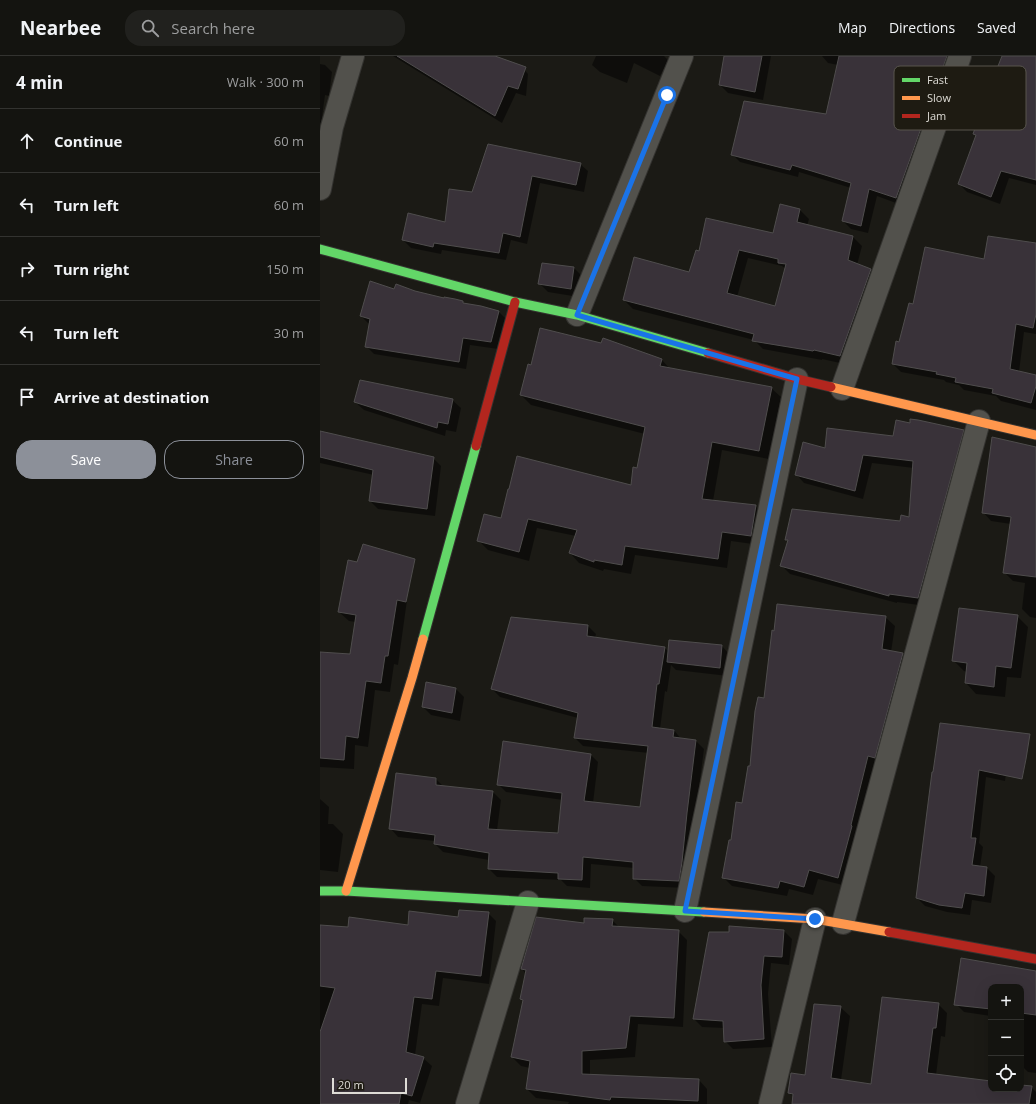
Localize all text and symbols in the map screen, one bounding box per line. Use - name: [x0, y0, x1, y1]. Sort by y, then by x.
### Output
- search box: [125, 10, 405, 46]
- text: Nearbee: [20, 15, 101, 41]
- icon: search: [139, 17, 161, 39]
- text: Search here: [171, 18, 255, 38]
- text: Map: [838, 18, 867, 37]
- text: Directions: [889, 18, 955, 37]
- text: Saved: [977, 18, 1016, 37]
- legend: [894, 66, 1026, 130]
- text: 4 min: [16, 71, 63, 94]
- text: Fast: [927, 72, 948, 87]
- text: Walk · 300 m: [227, 73, 304, 91]
- route start: [658, 86, 676, 104]
- text: Slow: [927, 90, 951, 105]
- text: Jam: [926, 108, 946, 123]
- icon: ahead: [16, 130, 38, 152]
- text: Continue: [54, 131, 122, 151]
- text: 60 m: [274, 132, 304, 150]
- icon: left: [16, 194, 38, 216]
- text: Turn left: [54, 195, 119, 215]
- text: 60 m: [274, 196, 304, 214]
- icon: right: [16, 258, 38, 280]
- text: Turn right: [54, 259, 129, 279]
- text: 150 m: [266, 260, 304, 278]
- icon: left: [16, 322, 38, 344]
- text: Turn left: [54, 323, 119, 343]
- text: 30 m: [274, 324, 304, 342]
- icon: arrive: [16, 386, 38, 408]
- text: Arrive at destination: [54, 387, 209, 407]
- button: Save: [16, 440, 156, 479]
- button: Share: [164, 440, 304, 479]
- route end: [806, 910, 824, 928]
- map controls: [988, 984, 1024, 1092]
- button: +: [988, 984, 1024, 1020]
- button: −: [988, 1020, 1024, 1056]
- button: locate: [988, 1056, 1024, 1092]
- scale bar: [332, 1076, 407, 1095]
- text: 20 m: [338, 1077, 364, 1092]

